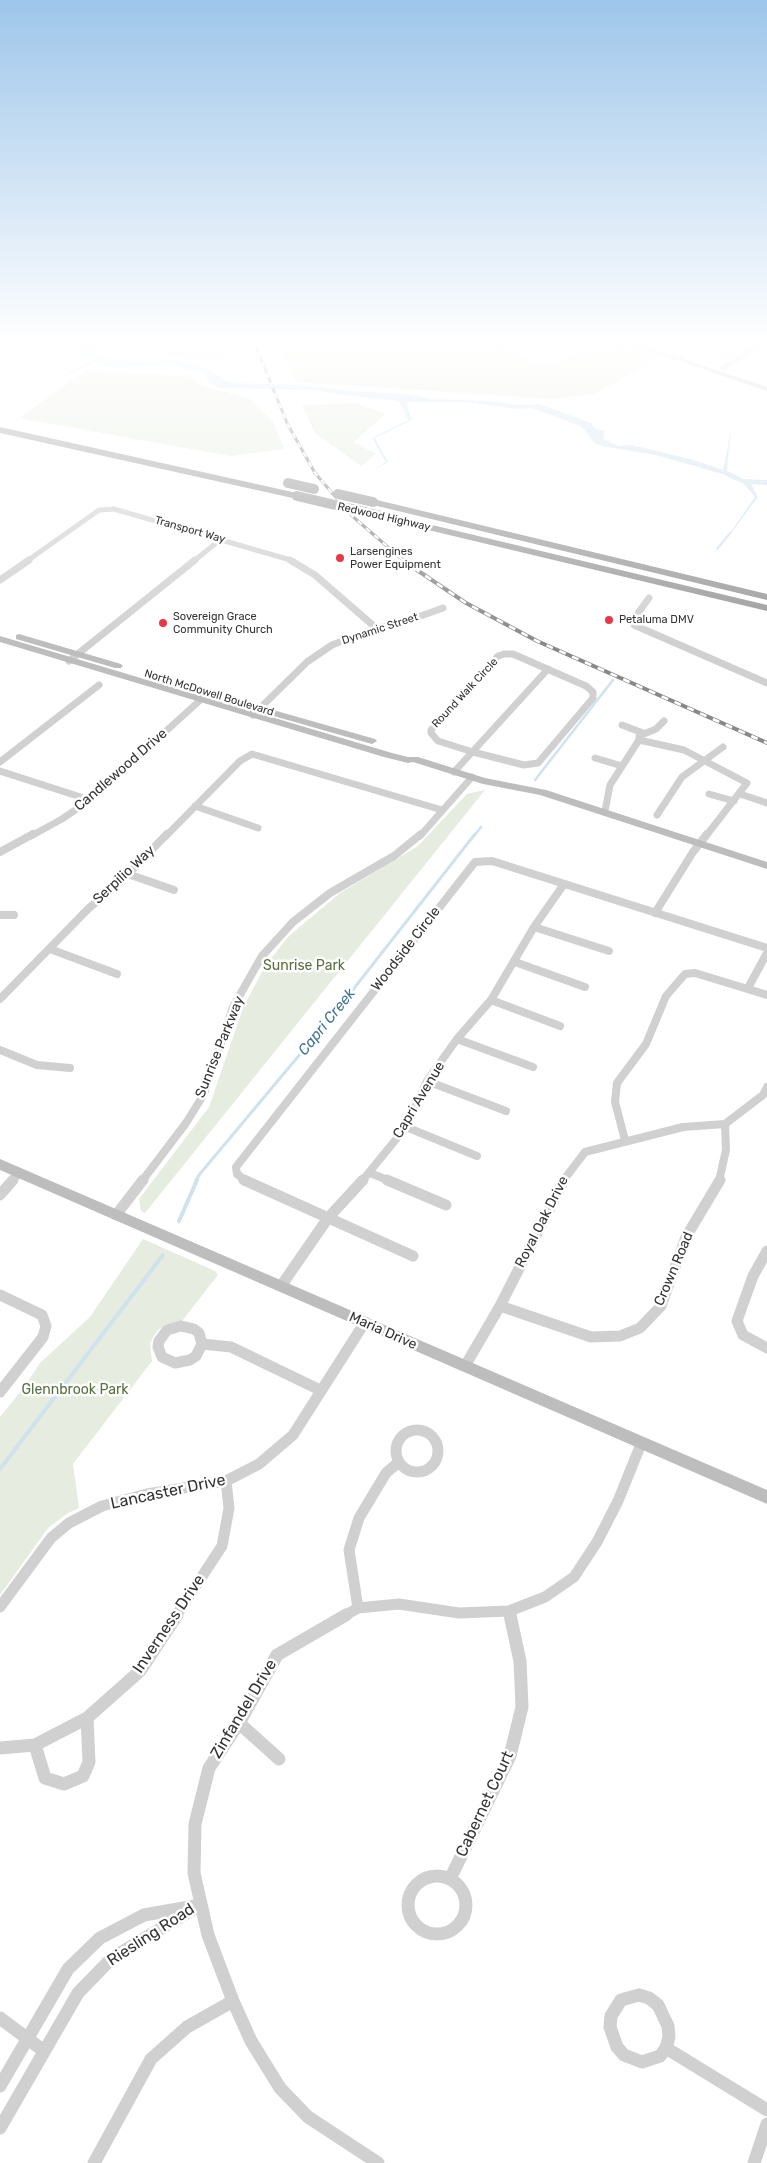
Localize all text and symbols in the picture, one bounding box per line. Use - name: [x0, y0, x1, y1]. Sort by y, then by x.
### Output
- street label: Redwood Highway: [336, 500, 432, 534]
- street label: Transport Way: [153, 514, 227, 546]
- place label: Larsengines Power Equipment: [350, 545, 441, 571]
- marker: Larsengines Power Equipment: [334, 552, 346, 564]
- place label: Sovereign Grace Community Church: [173, 610, 273, 636]
- street label: Dynamic Street: [340, 610, 420, 648]
- place label: Petaluma DMV: [619, 613, 694, 627]
- marker: Petaluma DMV: [603, 614, 615, 626]
- marker: Sovereign Grace Community Church: [157, 617, 169, 629]
- street label: Round Walk Circle: [429, 655, 501, 731]
- street label: North McDowell Boulevard: [143, 667, 275, 719]
- street label: Candlewood Drive: [71, 725, 171, 815]
- street label: Serpilio Way: [90, 842, 158, 908]
- street label: Woodside Circle: [368, 904, 444, 994]
- park label: Sunrise Park: [263, 958, 345, 974]
- water label: Capri Creek: [295, 985, 359, 1059]
- street label: Sunrise Parkway: [192, 994, 248, 1100]
- street label: Capri Avenue: [390, 1059, 448, 1141]
- street label: Royal Oak Drive: [512, 1173, 572, 1271]
- street label: Crown Road: [651, 1230, 697, 1308]
- street label: Maria Drive: [347, 1309, 419, 1353]
- park label: Glennbrook Park: [21, 1382, 129, 1398]
- street label: Lancaster Drive: [109, 1470, 227, 1514]
- street label: Inverness Drive: [129, 1571, 209, 1677]
- street label: Zinfandel Drive: [207, 1656, 281, 1762]
- street label: Cabernet Court: [452, 1748, 518, 1860]
- street label: Riesling Road: [104, 1900, 198, 1970]

